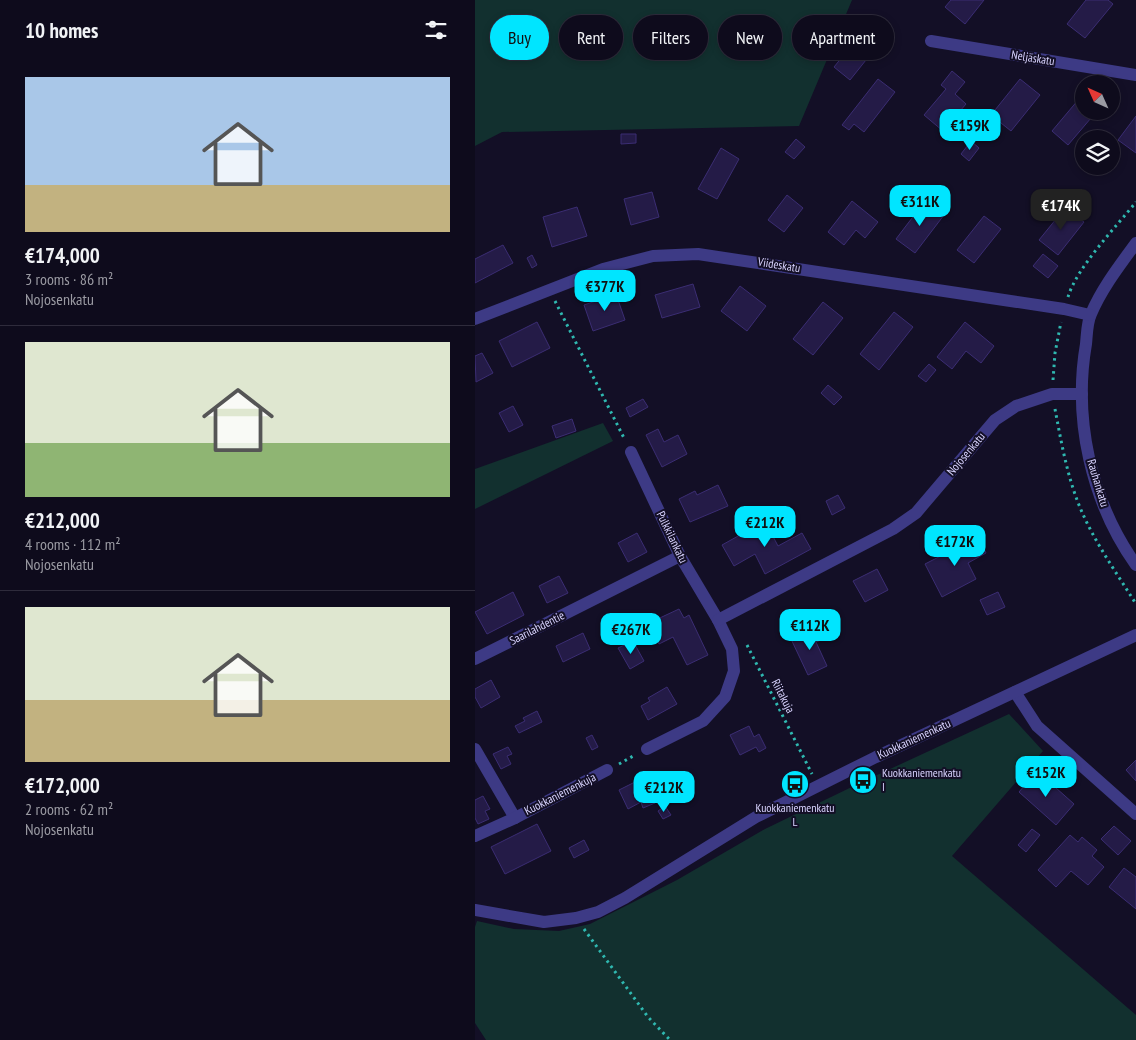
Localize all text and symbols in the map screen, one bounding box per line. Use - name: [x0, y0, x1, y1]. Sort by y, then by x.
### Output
- chip: Buy: [490, 15, 549, 60]
- chip: Rent: [559, 15, 623, 60]
- chip: Filters: [633, 15, 708, 60]
- chip: New: [718, 15, 782, 60]
- chip: Apartment: [792, 15, 894, 60]
- icon: filters: [422, 16, 450, 44]
- text: 10 homes: [25, 17, 98, 44]
- street label: Neljäskatu: [1010, 47, 1056, 68]
- north arrow: [1075, 75, 1120, 120]
- map controls: [1075, 75, 1120, 175]
- pin: €159K: [935, 108, 1005, 151]
- icon: home: [193, 109, 283, 199]
- text: €159K: [951, 115, 989, 135]
- button: layers: [1075, 130, 1120, 175]
- pin: €311K: [885, 184, 955, 227]
- pin: €174K: [1026, 188, 1096, 231]
- text: €311K: [901, 191, 939, 211]
- text: €174K: [1042, 195, 1080, 215]
- text: €174,000: [25, 242, 100, 269]
- street label: Viideskatu: [756, 254, 801, 275]
- text: 3 rooms · 86 m²: [25, 269, 113, 289]
- pin: €377K: [570, 270, 640, 312]
- text: €377K: [586, 276, 624, 296]
- text: Nojosenkatu: [25, 289, 94, 309]
- icon: home: [193, 375, 283, 465]
- street label: Nojosenkatu: [943, 429, 988, 478]
- street label: Rauhankatu: [1084, 457, 1113, 509]
- pin: €212K: [730, 506, 800, 548]
- text: €212,000: [25, 507, 100, 534]
- street label: Pulkkilankatu: [653, 508, 691, 565]
- text: €212K: [746, 512, 784, 532]
- pin: €172K: [920, 524, 990, 567]
- text: €172K: [936, 531, 974, 551]
- text: 4 rooms · 112 m²: [25, 534, 121, 554]
- text: Nojosenkatu: [25, 554, 94, 574]
- street label: Saarilahdentie: [507, 607, 567, 648]
- pin: €112K: [775, 608, 845, 651]
- pin: €267K: [596, 612, 666, 655]
- text: €112K: [791, 615, 829, 635]
- text: €267K: [612, 619, 650, 639]
- icon: home: [193, 640, 283, 730]
- street label: Riitakuja: [769, 676, 798, 716]
- street label: Kuokkaniemenkatu: [875, 715, 953, 762]
- pin: €152K: [1011, 756, 1081, 798]
- text: €152K: [1027, 762, 1065, 782]
- bus stop icon: Kuokkaniemenkatu I: [848, 765, 878, 795]
- place label: Kuokkaniemenkatu I: [882, 765, 961, 794]
- street label: Kuokkaniemenkuja: [521, 769, 598, 818]
- bus stop icon: Kuokkaniemenkatu L: [780, 769, 810, 799]
- pin: €212K: [629, 770, 699, 813]
- text: €172,000: [25, 772, 100, 799]
- text: €212K: [645, 777, 683, 797]
- text: 2 rooms · 62 m²: [25, 799, 113, 819]
- place label: Kuokkaniemenkatu L: [756, 800, 835, 829]
- text: Nojosenkatu: [25, 819, 94, 839]

